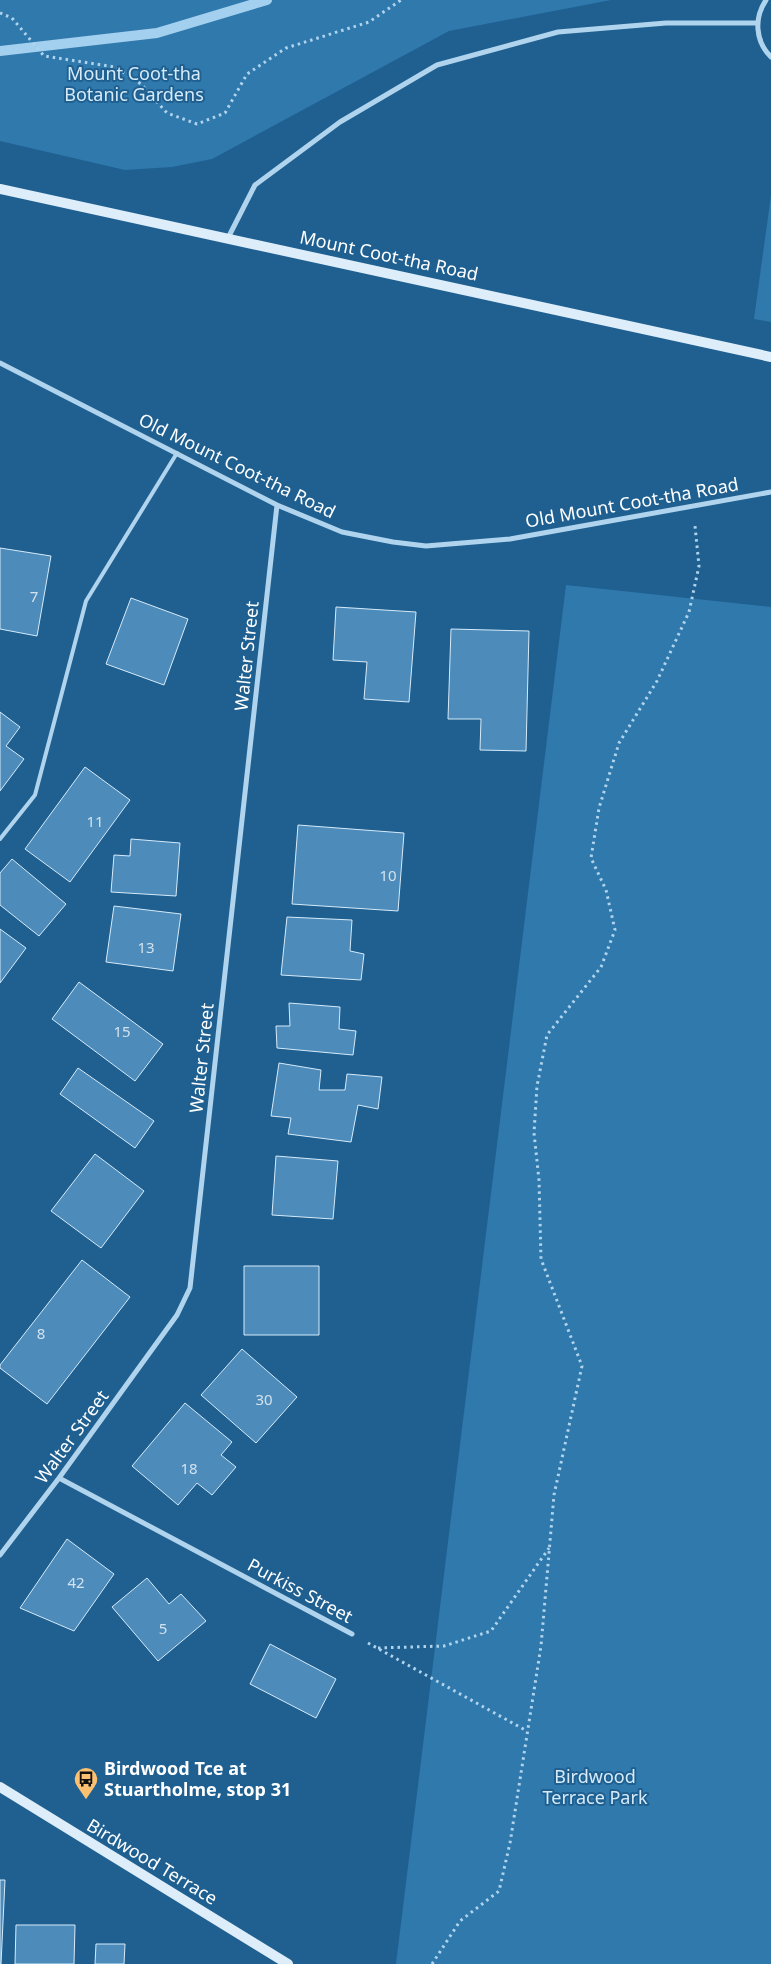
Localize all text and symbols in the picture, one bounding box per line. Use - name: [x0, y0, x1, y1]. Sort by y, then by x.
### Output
- park label: Mount Coot-tha Botanic Gardens: [64, 61, 204, 106]
- street label: Mount Coot-tha Road: [298, 224, 481, 286]
- street label: Old Mount Coot-tha Road: [135, 407, 340, 523]
- street label: Old Mount Coot-tha Road: [523, 471, 740, 533]
- house number: 7: [30, 586, 38, 606]
- street label: Walter Street: [228, 599, 264, 712]
- house number: 11: [86, 811, 104, 831]
- house number: 10: [379, 865, 397, 885]
- house number: 13: [137, 937, 155, 957]
- street label: Walter Street: [183, 1001, 219, 1114]
- house number: 15: [113, 1021, 131, 1041]
- house number: 8: [37, 1323, 45, 1343]
- street label: Walter Street: [29, 1384, 114, 1488]
- house number: 30: [255, 1389, 273, 1409]
- house number: 18: [180, 1458, 198, 1478]
- street label: Purkiss Street: [244, 1552, 358, 1628]
- house number: 42: [67, 1572, 85, 1592]
- house number: 5: [159, 1618, 167, 1638]
- place label: Birdwood Tce at Stuartholme, stop 31: [104, 1756, 291, 1801]
- park label: Birdwood Terrace Park: [542, 1764, 648, 1809]
- bus stop icon: Birdwood Tce at Stuartholme, stop 31: [73, 1766, 99, 1800]
- street label: Birdwood Terrace: [83, 1813, 222, 1910]

